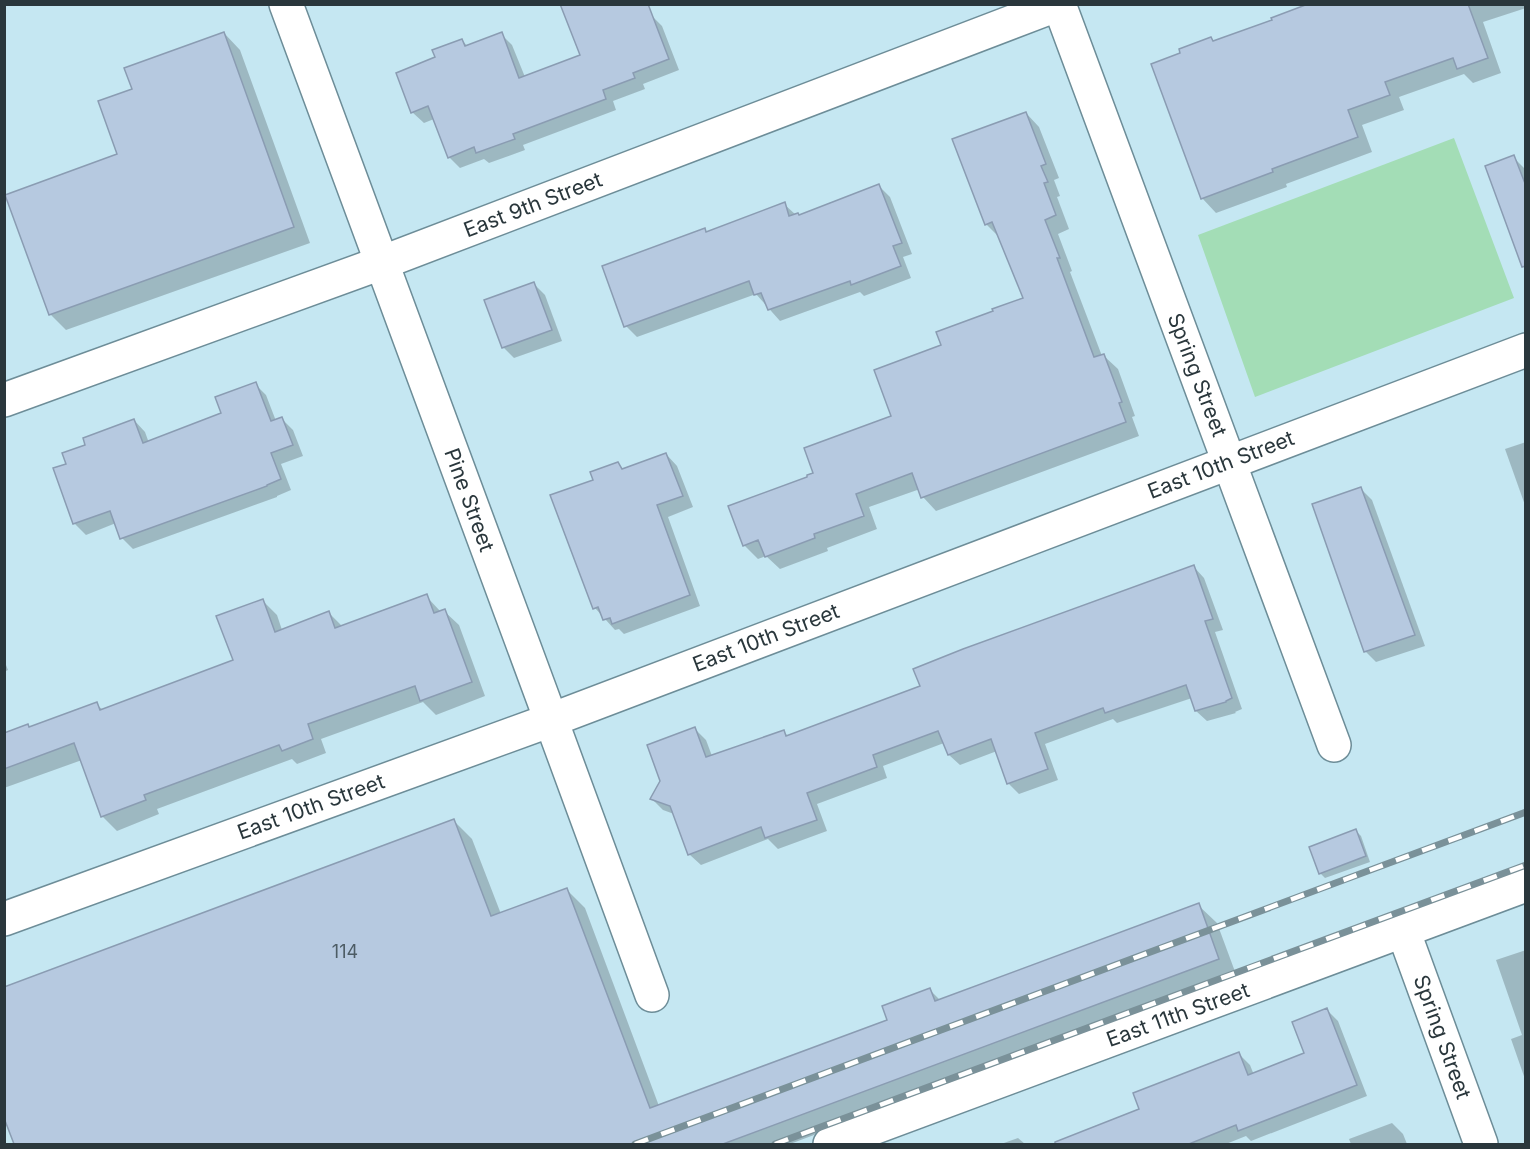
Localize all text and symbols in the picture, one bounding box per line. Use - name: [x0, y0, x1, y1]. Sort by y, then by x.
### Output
- street label: East 9th Street: [460, 167, 606, 242]
- street label: Spring Street: [1162, 310, 1232, 440]
- street label: East 10th Street: [1144, 425, 1298, 504]
- street label: Pine Street: [439, 445, 500, 555]
- street label: East 10th Street: [689, 598, 843, 677]
- street label: East 10th Street: [234, 768, 388, 845]
- house number: 114: [332, 941, 358, 962]
- street label: Spring Street: [1408, 971, 1477, 1102]
- street label: East 11th Street: [1103, 977, 1253, 1052]

